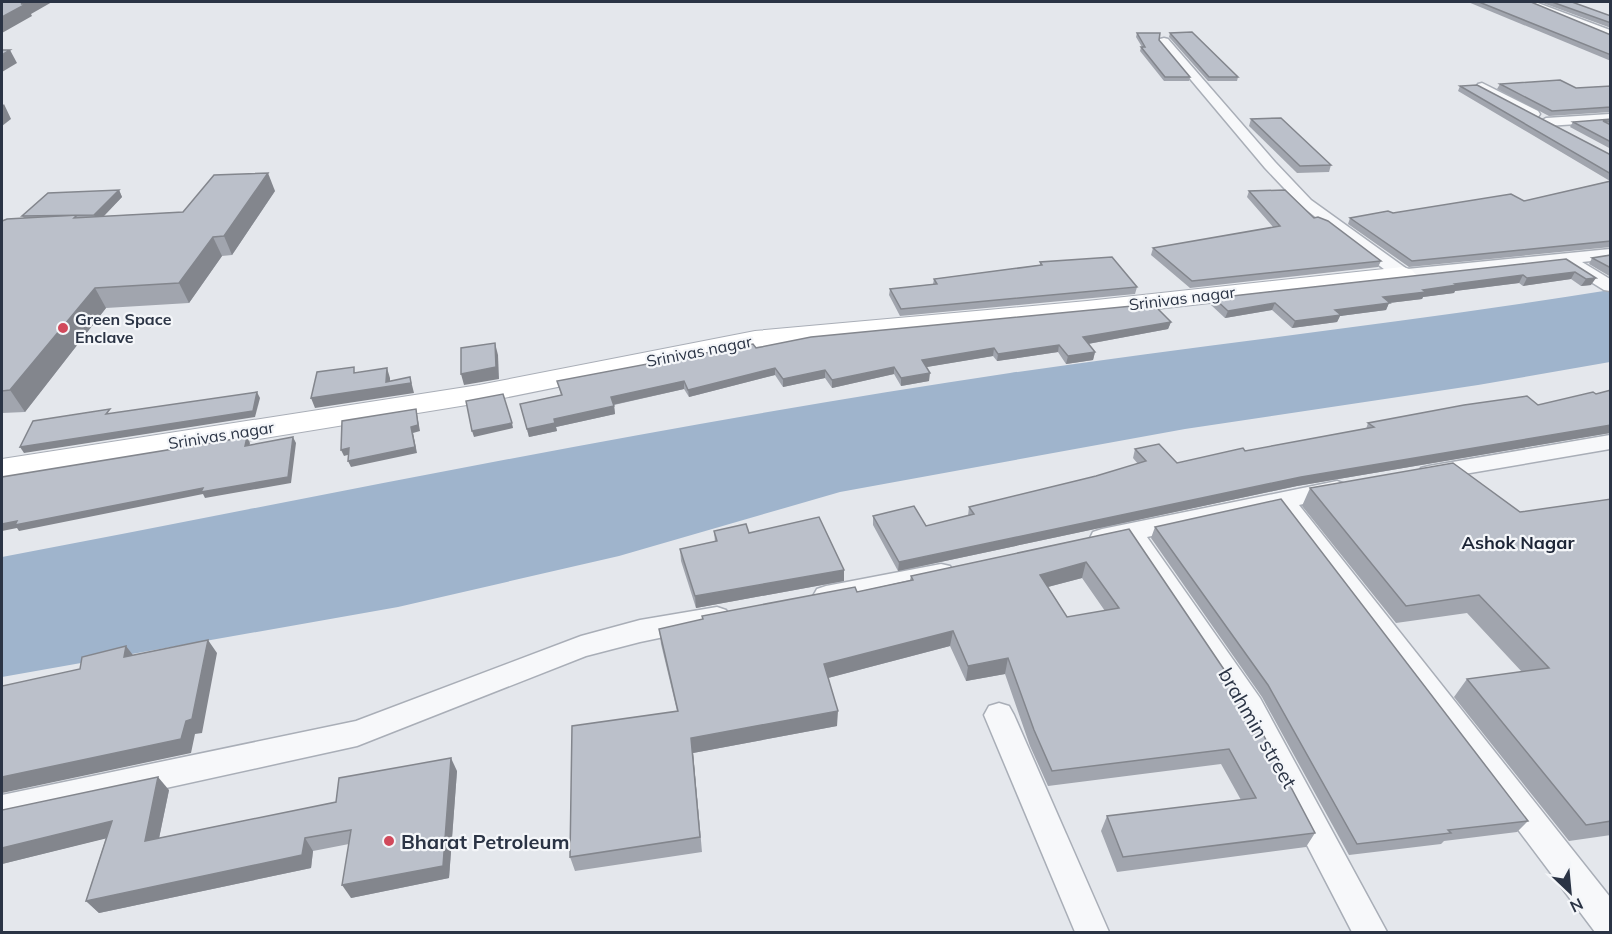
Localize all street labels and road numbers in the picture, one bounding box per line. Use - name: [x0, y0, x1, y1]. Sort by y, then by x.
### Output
- street label: Srinivas nagar: [1128, 282, 1236, 314]
- street label: Srinivas nagar: [645, 331, 754, 371]
- street label: Srinivas nagar: [167, 417, 276, 453]
- street label: brahmin street: [1213, 663, 1303, 793]

